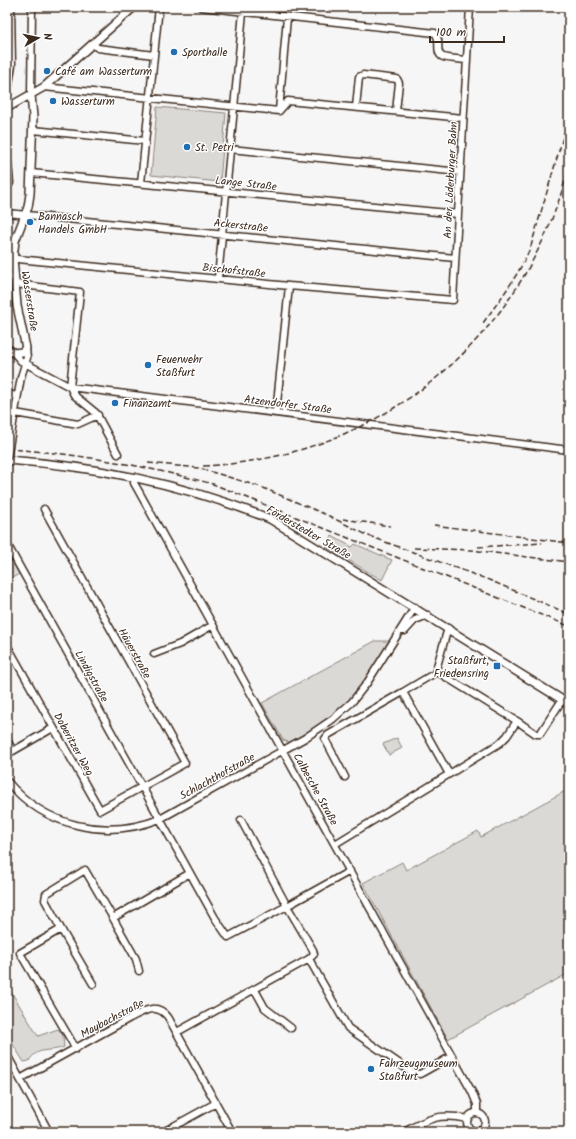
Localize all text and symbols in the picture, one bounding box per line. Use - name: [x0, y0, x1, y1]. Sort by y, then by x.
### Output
- north arrow: [18, 18, 58, 58]
- scale bar: [430, 18, 504, 44]
- text: 100 m: [436, 23, 467, 42]
- text: N: [37, 32, 56, 41]
- place label: Sporthalle: [182, 44, 227, 62]
- marker: Sporthalle: [169, 47, 179, 57]
- place label: Café am Wasserturm: [55, 63, 152, 81]
- marker: Café am Wasserturm: [42, 66, 52, 76]
- place label: Wasserturm: [61, 93, 115, 111]
- marker: Wasserturm: [48, 96, 58, 106]
- street label: An der Löderburger Bahn: [439, 121, 463, 239]
- place label: St. Petri: [195, 139, 234, 157]
- marker: St. Petri: [182, 142, 192, 152]
- street label: Lange Straße: [214, 172, 278, 196]
- place label: Bannasch Handels GmbH: [38, 208, 107, 239]
- street label: Ackerstraße: [213, 214, 269, 238]
- marker: Bannasch Handels GmbH: [25, 217, 35, 227]
- street label: Bischofstraße: [201, 259, 266, 283]
- street label: Wasserstraße: [15, 270, 43, 333]
- place label: Feuerwehr Staßfurt: [156, 351, 204, 382]
- marker: Feuerwehr Staßfurt: [143, 360, 153, 370]
- street label: Atzendorfer Straße: [243, 391, 333, 419]
- place label: Finanzamt: [123, 395, 172, 413]
- marker: Finanzamt: [110, 398, 120, 408]
- street label: Förderstedter Straße: [263, 501, 354, 565]
- street label: Häuerstraße: [113, 625, 155, 682]
- street label: Lindigstraße: [69, 647, 113, 706]
- place label: Staßfurt, Friedensring: [434, 652, 489, 683]
- marker: Staßfurt, Friedensring: [492, 661, 502, 671]
- street label: Doberitzer Weg: [48, 710, 98, 779]
- street label: Schlachthofstraße: [177, 749, 258, 805]
- street label: Calbesche Straße: [288, 750, 342, 829]
- street label: Maybachstraße: [77, 995, 148, 1043]
- place label: Fahrzeugmuseum Staßfurt: [379, 1055, 458, 1086]
- marker: Fahrzeugmuseum Staßfurt: [366, 1064, 376, 1074]

